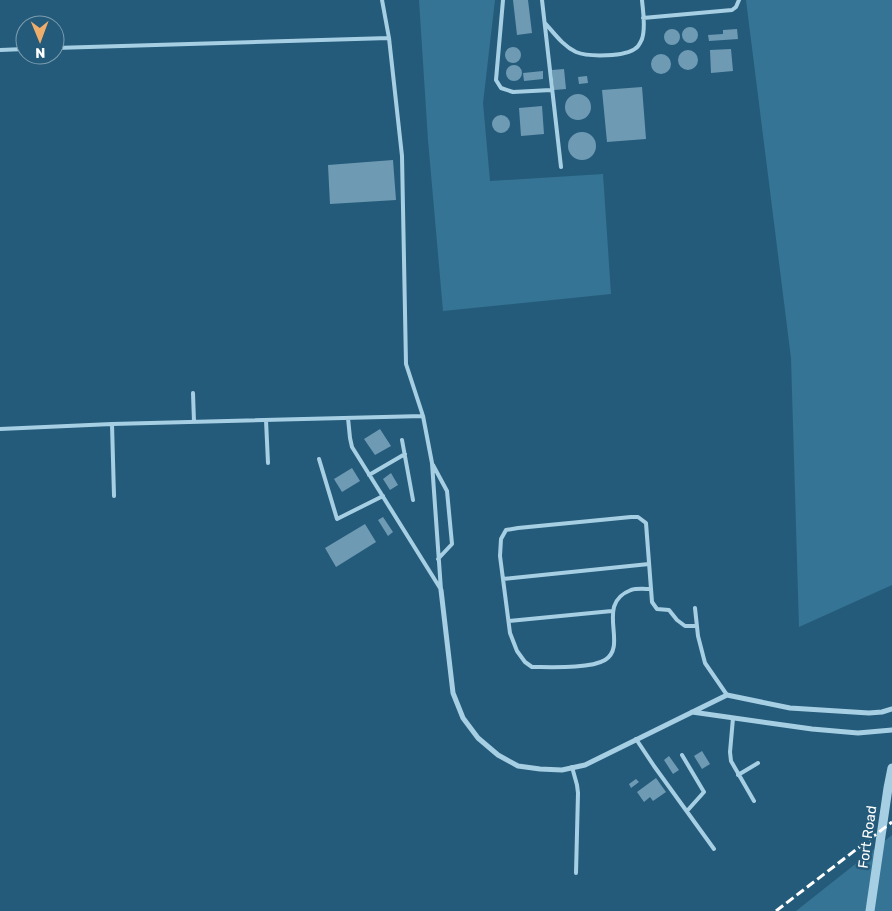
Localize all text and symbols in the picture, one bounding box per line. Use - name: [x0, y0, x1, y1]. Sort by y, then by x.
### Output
- north arrow: [15, 15, 65, 65]
- text: N: [35, 44, 45, 61]
- street label: Fort Road: [855, 804, 880, 870]

